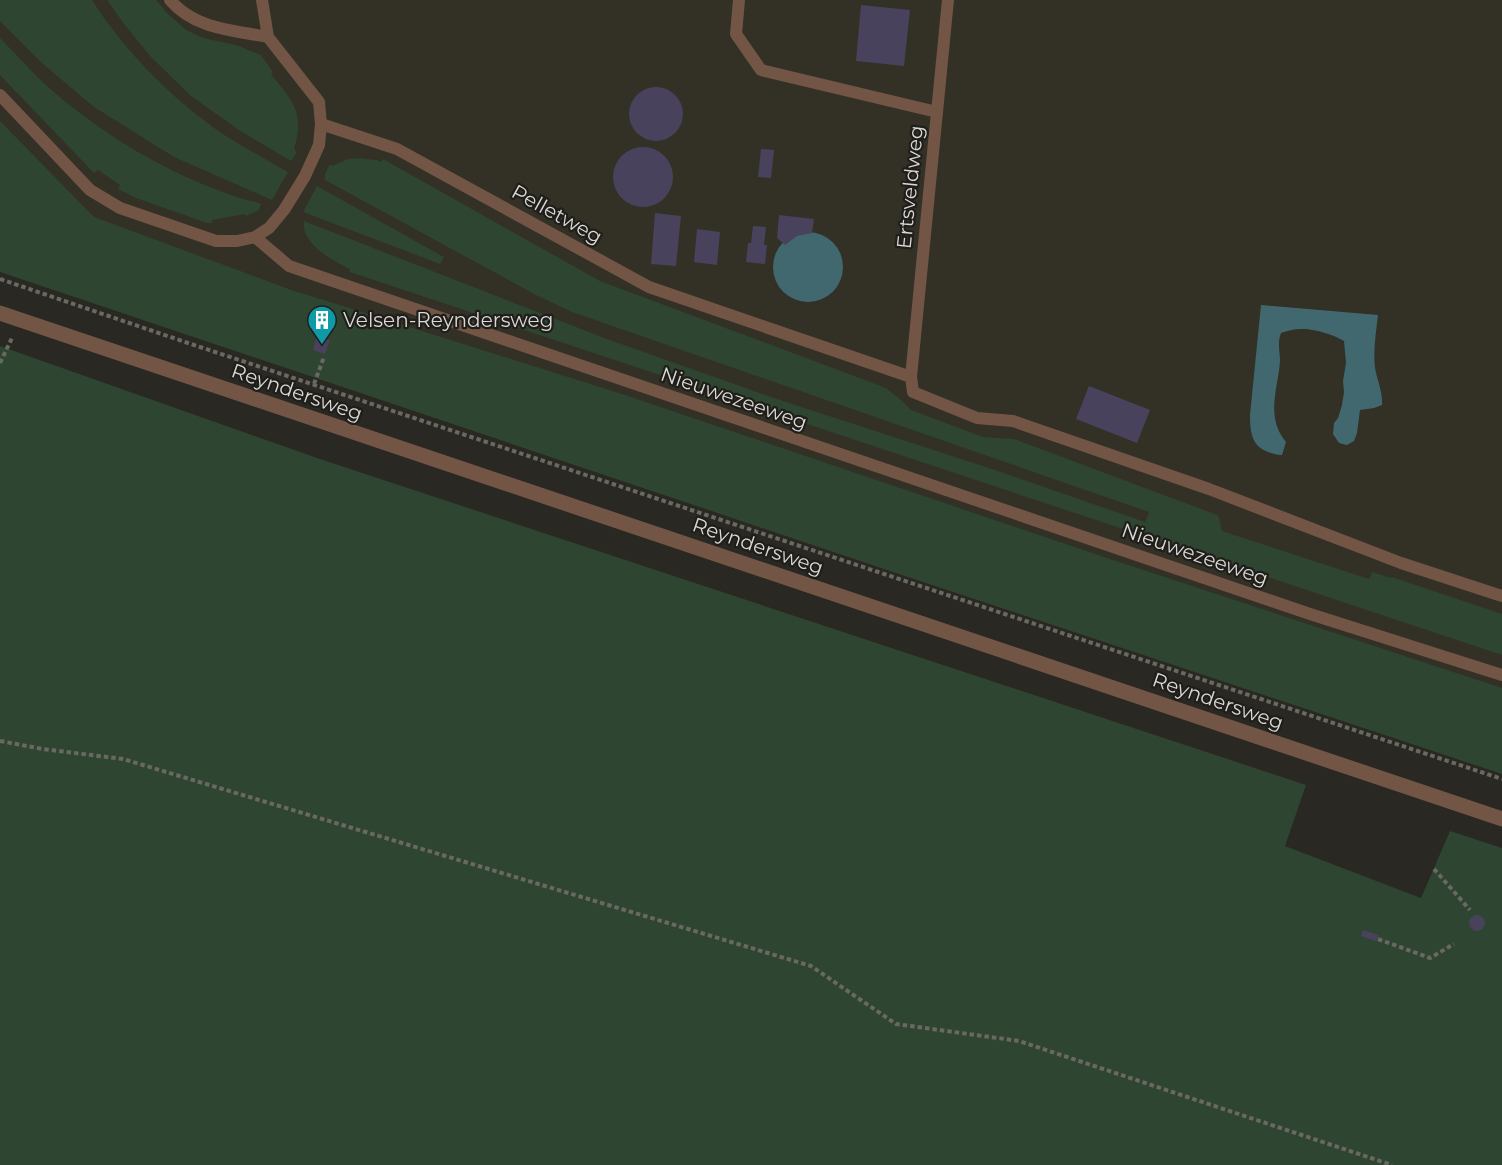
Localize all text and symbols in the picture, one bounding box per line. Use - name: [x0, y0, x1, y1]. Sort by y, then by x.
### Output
- street label: Ertsveldweg: [892, 124, 928, 250]
- street label: Pelletweg: [507, 179, 607, 249]
- building icon: Velsen-Reyndersweg: [306, 304, 338, 346]
- place label: Velsen-Reyndersweg: [343, 308, 553, 332]
- street label: Reyndersweg: [228, 358, 366, 426]
- street label: Nieuwezeeweg: [658, 362, 810, 434]
- street label: Reyndersweg: [689, 512, 827, 580]
- street label: Nieuwezeeweg: [1119, 518, 1271, 590]
- street label: Reyndersweg: [1149, 667, 1287, 735]

